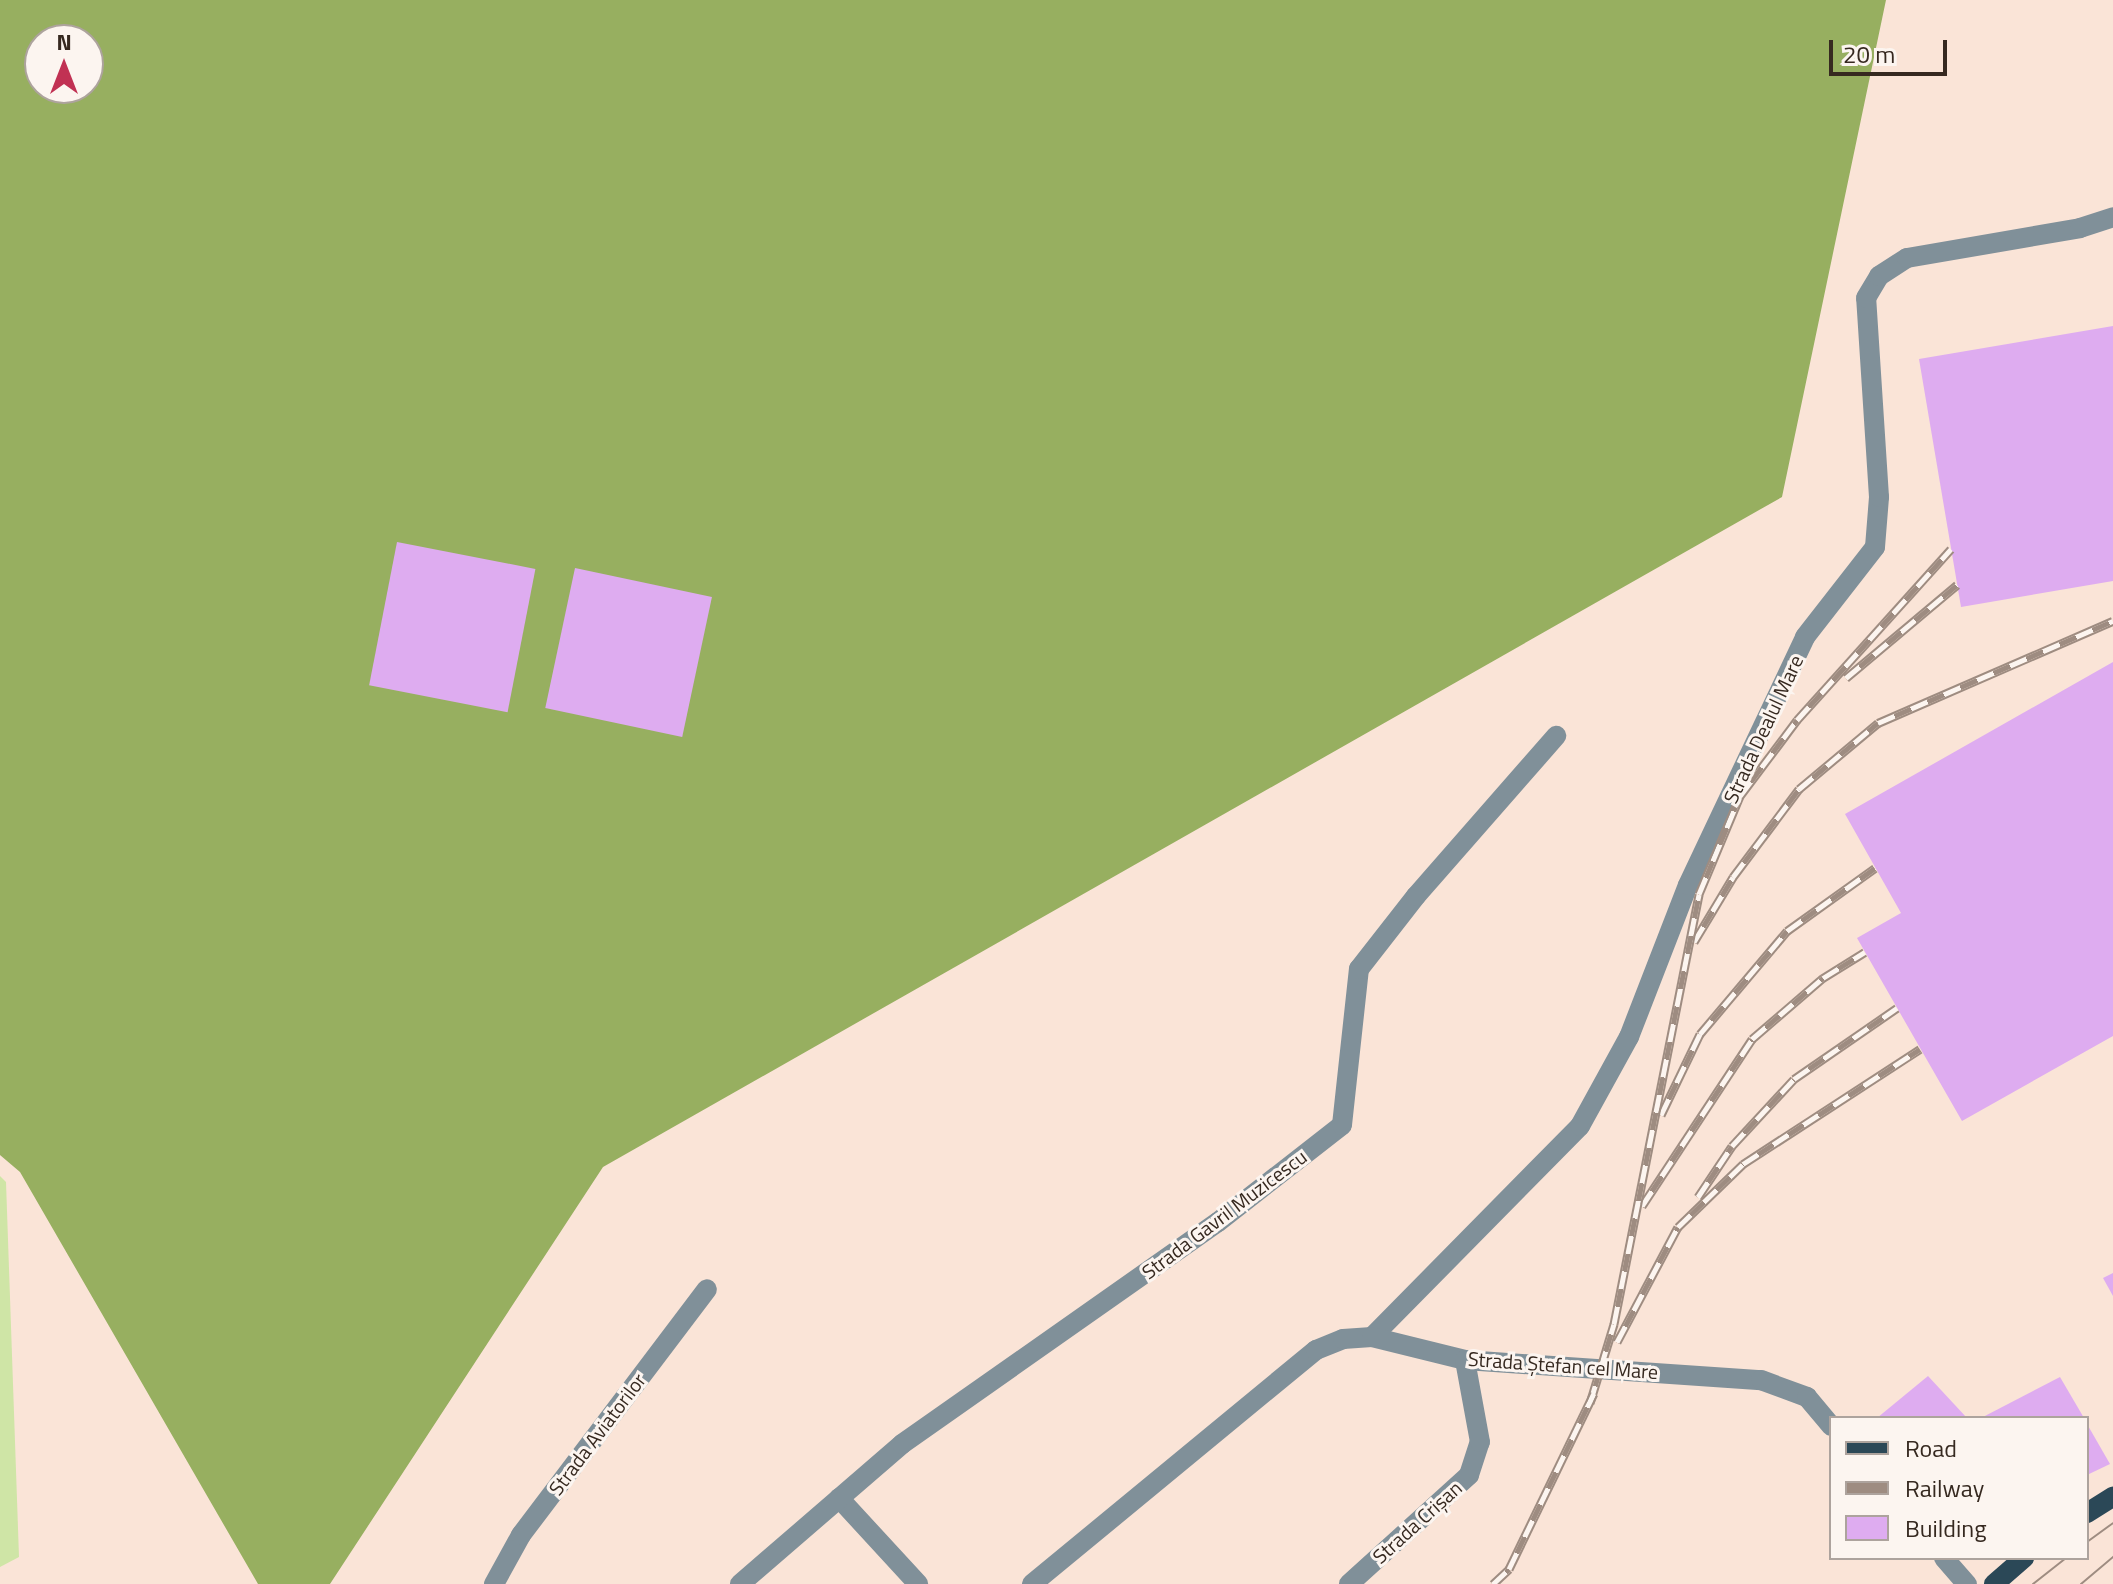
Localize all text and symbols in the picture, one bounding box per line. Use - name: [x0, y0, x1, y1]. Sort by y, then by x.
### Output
- north arrow: [24, 24, 104, 104]
- scale bar: [1833, 24, 1951, 74]
- text: N: [56, 25, 72, 59]
- text: 20 m: [1843, 36, 1895, 72]
- street label: Strada Dealul Mare: [1718, 651, 1808, 807]
- street label: Strada Gavril Muzicescu: [1137, 1144, 1311, 1284]
- street label: Strada Ștefan cel Mare: [1467, 1346, 1659, 1384]
- street label: Strada Aviatorilor: [543, 1368, 651, 1500]
- legend: [1829, 1416, 2089, 1560]
- text: Road: [1905, 1430, 1957, 1466]
- text: Railway: [1905, 1470, 1984, 1506]
- street label: Strada Crișan: [1367, 1476, 1467, 1568]
- text: Building: [1905, 1510, 1987, 1546]

